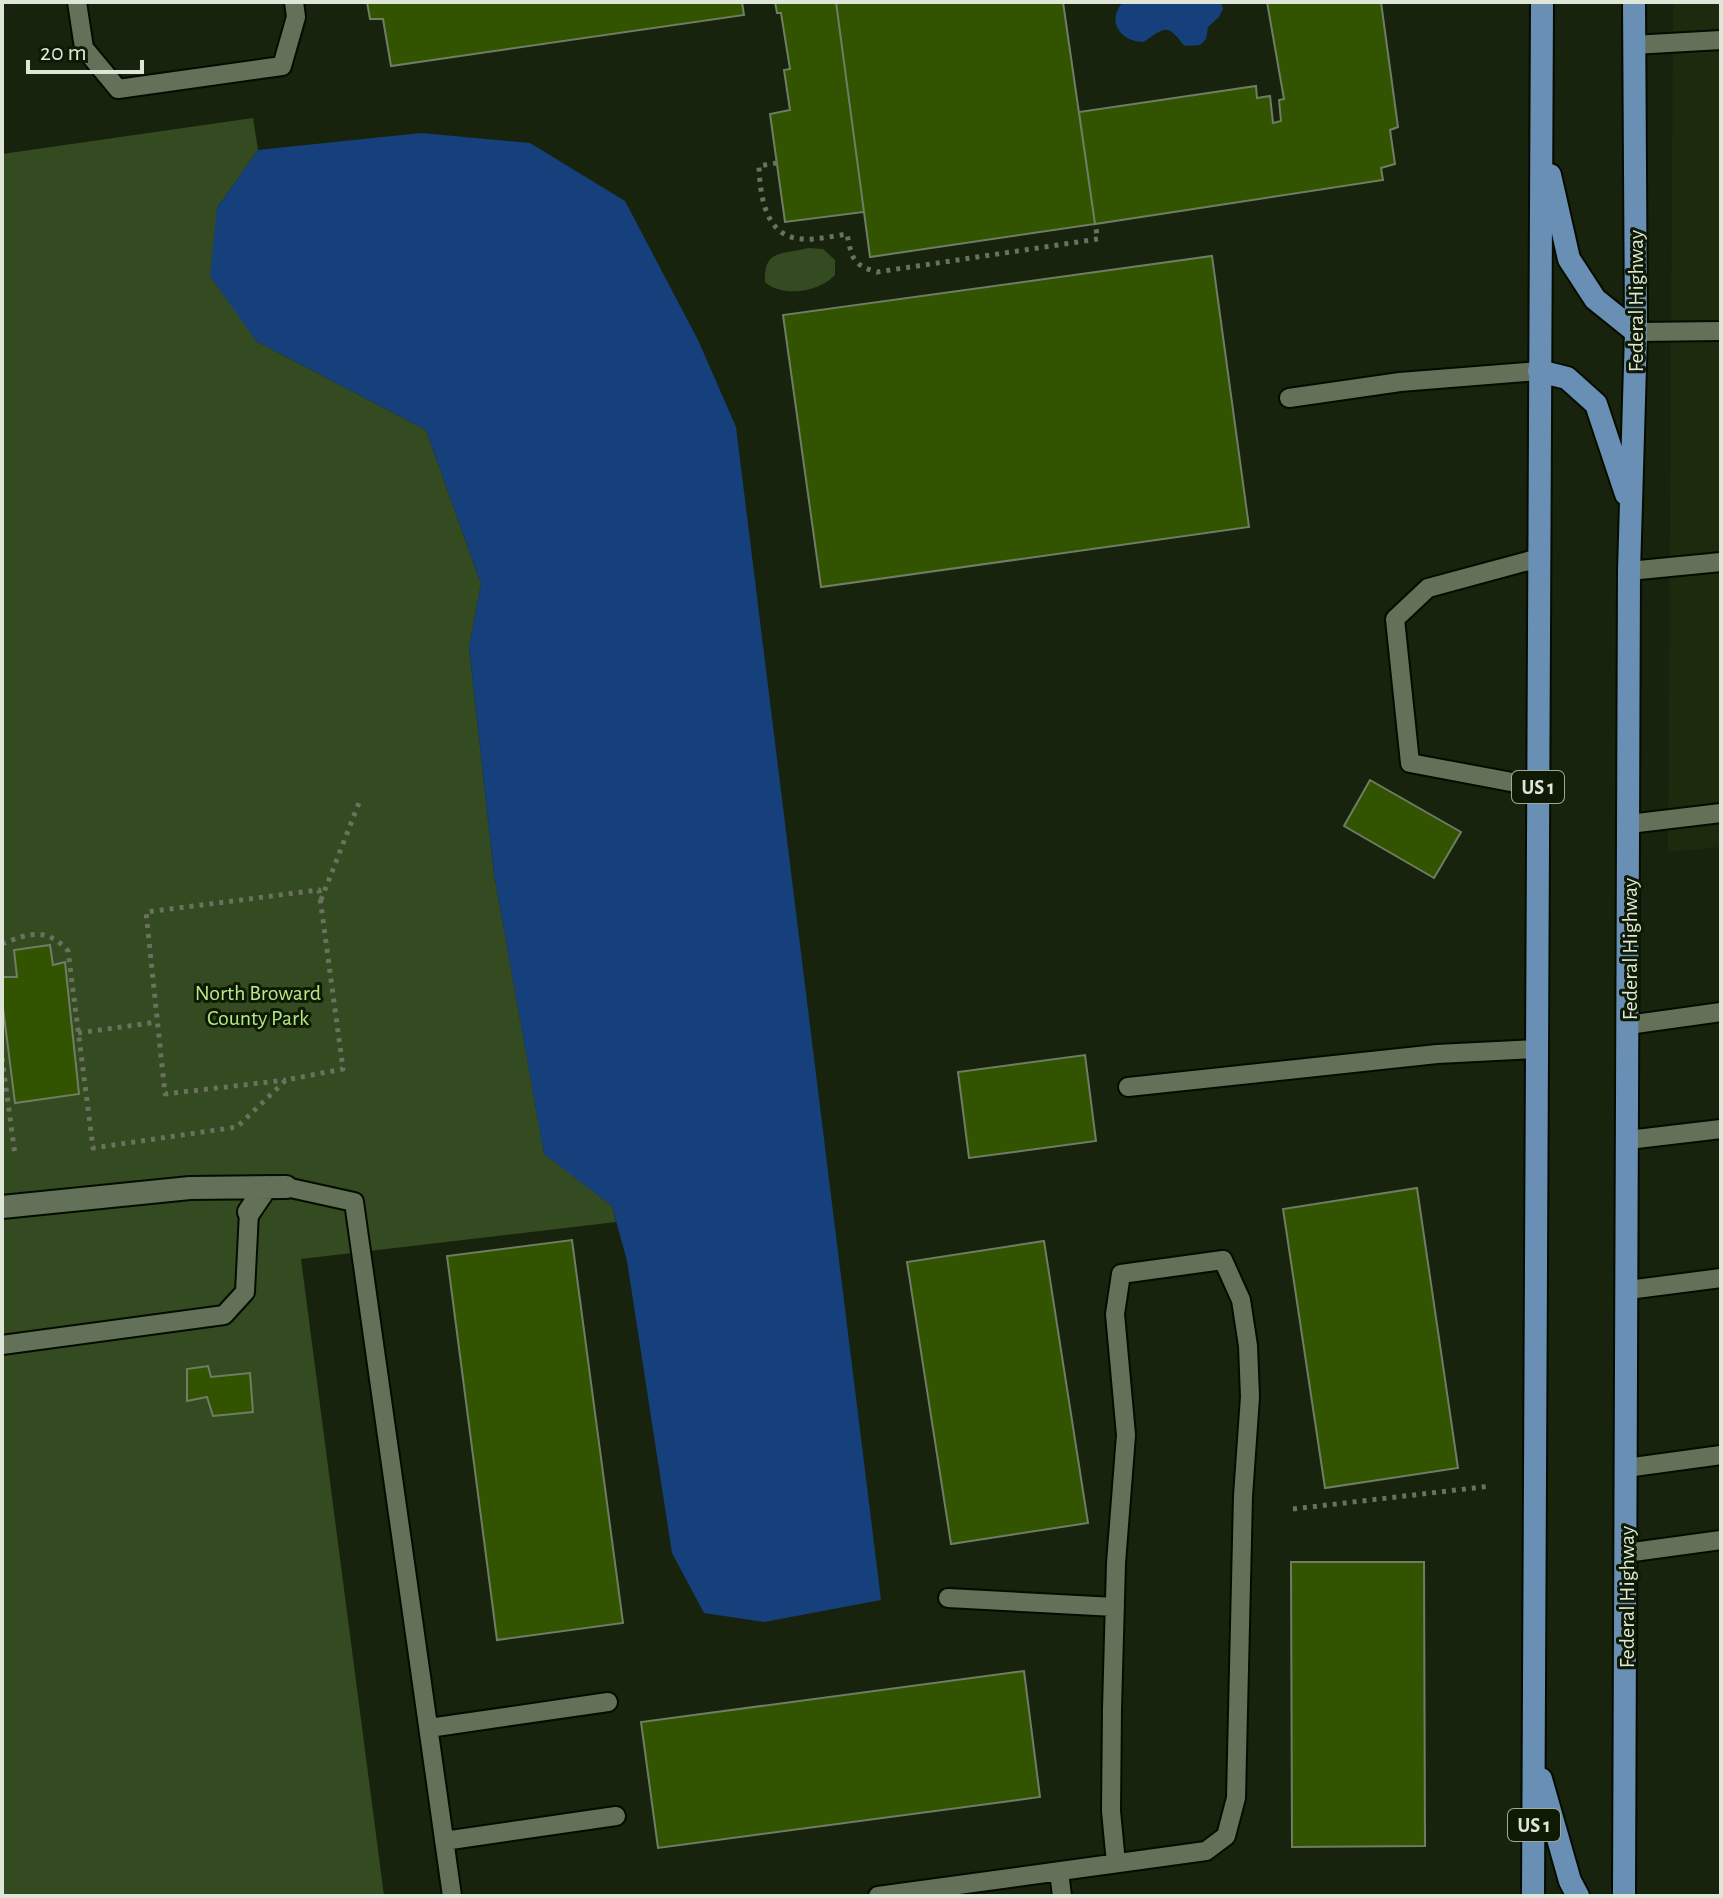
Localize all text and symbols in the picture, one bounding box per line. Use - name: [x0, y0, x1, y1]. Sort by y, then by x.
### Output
- scale bar: [28, 24, 142, 74]
- text: 20 m: [40, 41, 87, 65]
- street label: Federal Highway: [1625, 229, 1647, 372]
- road number: US 1: [1512, 771, 1564, 803]
- street label: Federal Highway: [1619, 877, 1641, 1020]
- park label: North Broward County Park: [195, 982, 321, 1029]
- street label: Federal Highway: [1616, 1525, 1638, 1668]
- road number: US 1: [1508, 1809, 1560, 1841]

